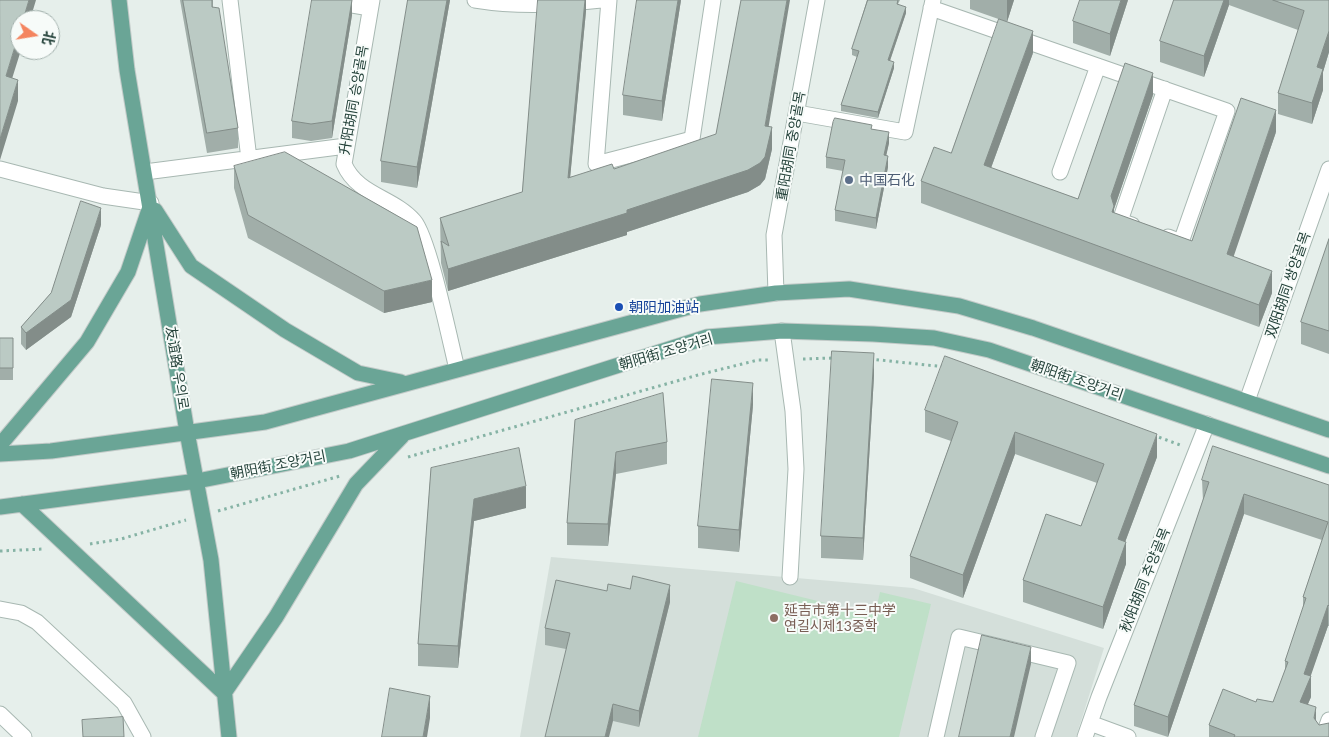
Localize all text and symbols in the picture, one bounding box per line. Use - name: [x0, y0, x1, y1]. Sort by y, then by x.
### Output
- north arrow: [10, 10, 60, 60]
- text: 北: [39, 30, 59, 47]
- street label: 升阳胡同 승양골목: [336, 44, 372, 156]
- street label: 重阳胡同 중양골목: [773, 90, 809, 202]
- place label: 中国石化: [859, 172, 915, 188]
- marker: 中国石化: [843, 174, 855, 186]
- street label: 双阳胡同 쌍양골목: [1262, 230, 1314, 340]
- place label: 朝阳加油站: [629, 299, 699, 315]
- marker: 朝阳加油站: [613, 301, 625, 313]
- street label: 友谊路 우의로: [162, 325, 192, 411]
- street label: 朝阳街 조양거리: [617, 331, 715, 373]
- street label: 朝阳街 조양거리: [1028, 356, 1126, 404]
- street label: 朝阳街 조양거리: [229, 447, 327, 483]
- street label: 秋阳胡同 추양골목: [1116, 525, 1174, 635]
- place label: 延吉市第十三中学 연길시제13중학: [784, 602, 896, 634]
- marker: 延吉市第十三中学 연길시제13중학: [768, 612, 780, 624]

